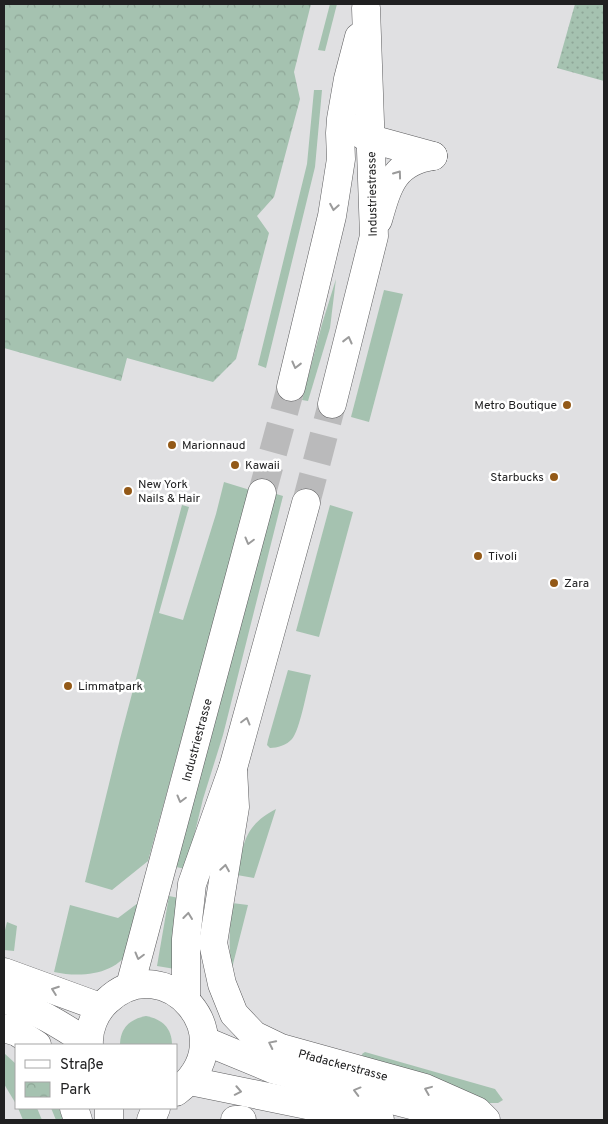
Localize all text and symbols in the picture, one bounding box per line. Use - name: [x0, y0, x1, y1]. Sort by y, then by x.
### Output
- street label: Industriestrasse: [364, 151, 382, 237]
- one-way arrow: [392, 171, 400, 180]
- one-way arrow: [330, 203, 340, 211]
- one-way arrow: [342, 335, 353, 344]
- one-way arrow: [291, 360, 302, 369]
- place label: Metro Boutique: [474, 398, 557, 414]
- marker: Metro Boutique: [561, 399, 573, 411]
- place label: Marionnaud: [182, 438, 246, 454]
- marker: Marionnaud: [166, 439, 178, 451]
- place label: Kawaii: [245, 458, 280, 474]
- marker: Kawaii: [229, 459, 241, 471]
- place label: Starbucks: [490, 470, 544, 486]
- marker: Starbucks: [548, 471, 560, 483]
- place label: New York Nails & Hair: [138, 477, 200, 507]
- marker: New York Nails & Hair: [122, 485, 134, 497]
- one-way arrow: [245, 536, 255, 544]
- place label: Tivoli: [488, 549, 517, 565]
- marker: Tivoli: [472, 550, 484, 562]
- place label: Zara: [564, 576, 589, 592]
- marker: Zara: [548, 577, 560, 589]
- place label: Limmatpark: [78, 679, 143, 695]
- marker: Limmatpark: [62, 680, 74, 692]
- street label: Industriestrasse: [179, 697, 217, 784]
- one-way arrow: [240, 717, 251, 726]
- one-way arrow: [176, 795, 187, 804]
- one-way arrow: [220, 863, 230, 872]
- one-way arrow: [182, 912, 193, 920]
- one-way arrow: [134, 951, 144, 960]
- one-way arrow: [51, 986, 59, 996]
- one-way arrow: [269, 1040, 278, 1050]
- legend: [15, 1044, 178, 1109]
- street label: Pfadackerstrasse: [296, 1046, 389, 1086]
- text: Straße: [60, 1056, 104, 1075]
- text: Park: [60, 1081, 91, 1100]
- one-way arrow: [233, 1085, 242, 1095]
- one-way arrow: [424, 1085, 433, 1096]
- one-way arrow: [352, 1086, 361, 1097]

